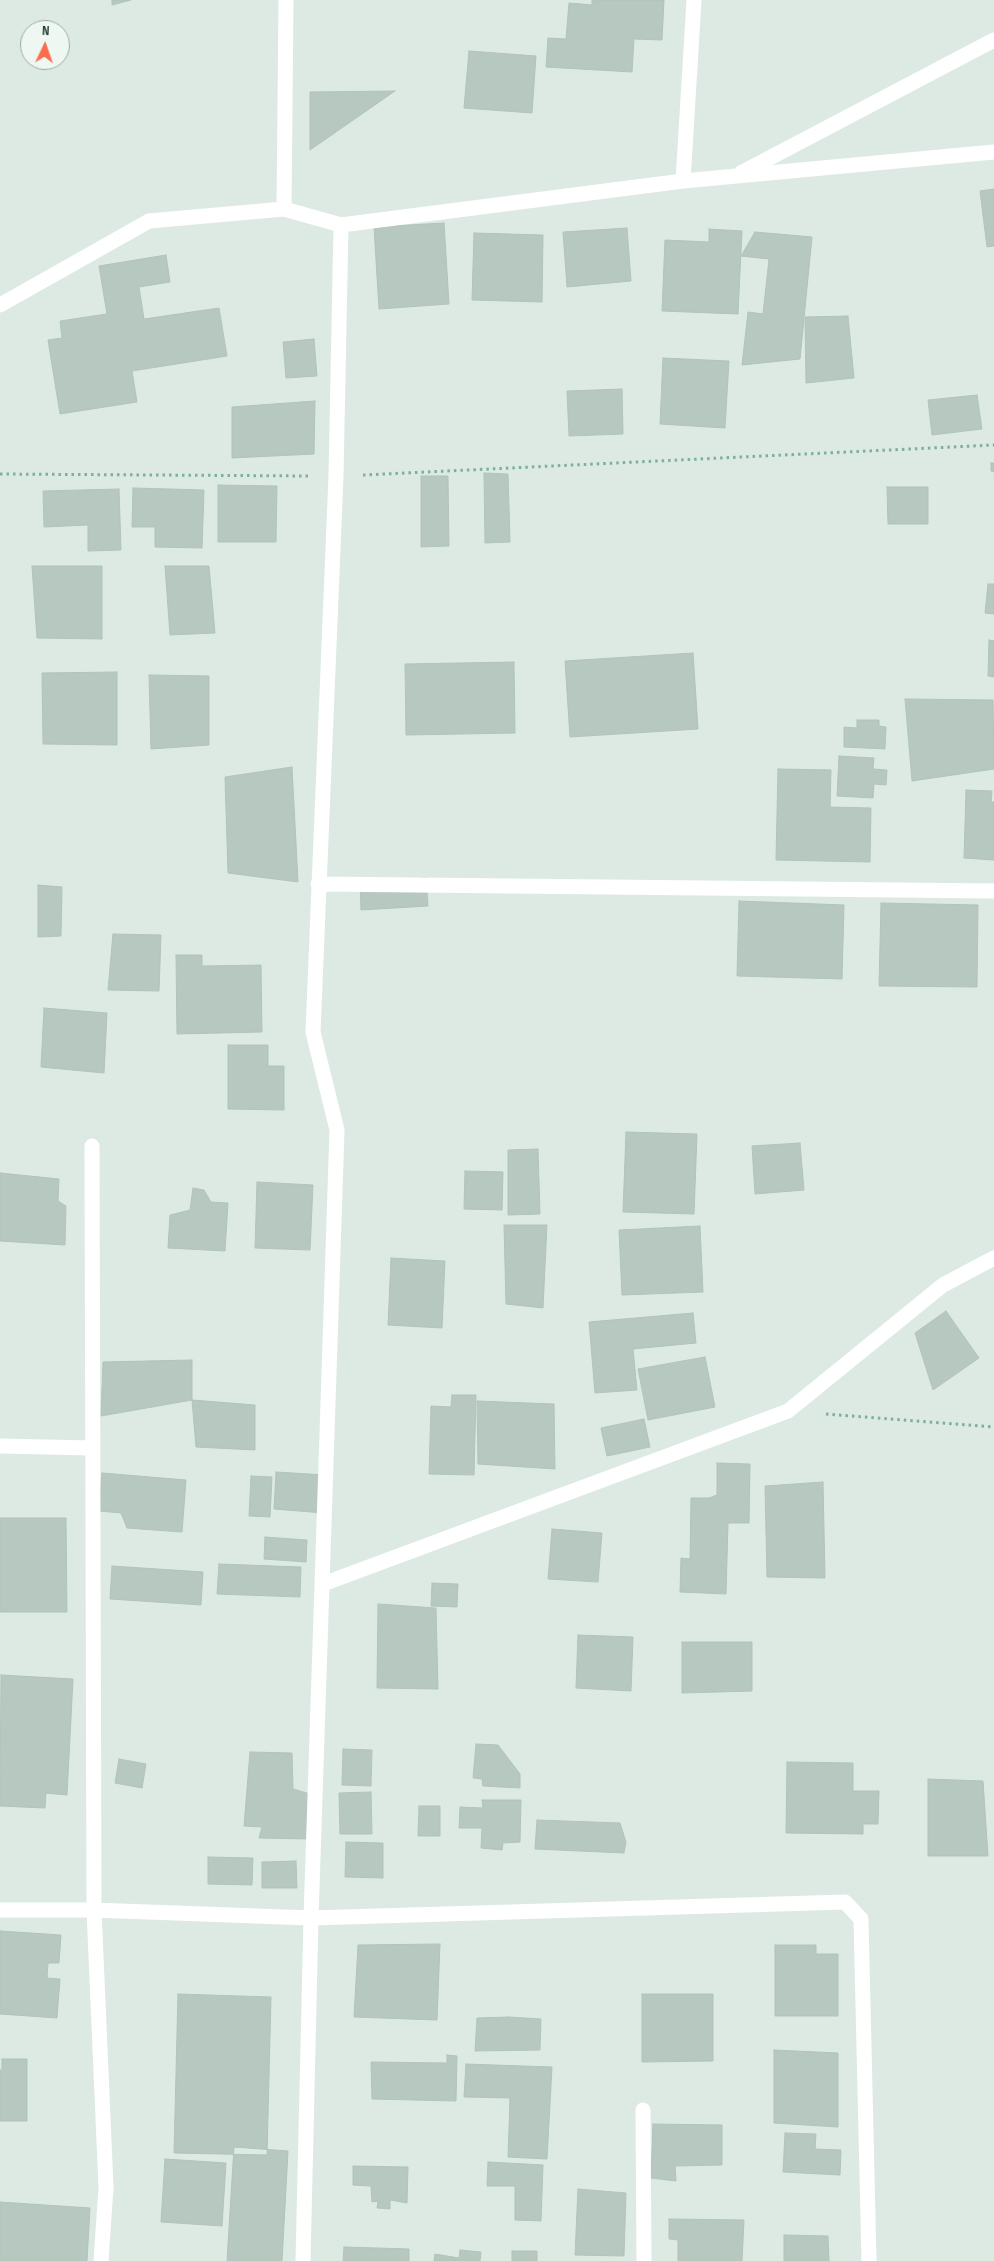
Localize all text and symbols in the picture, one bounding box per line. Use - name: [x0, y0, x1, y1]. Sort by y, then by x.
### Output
- north arrow: [20, 20, 70, 70]
- text: N: [42, 22, 50, 39]

